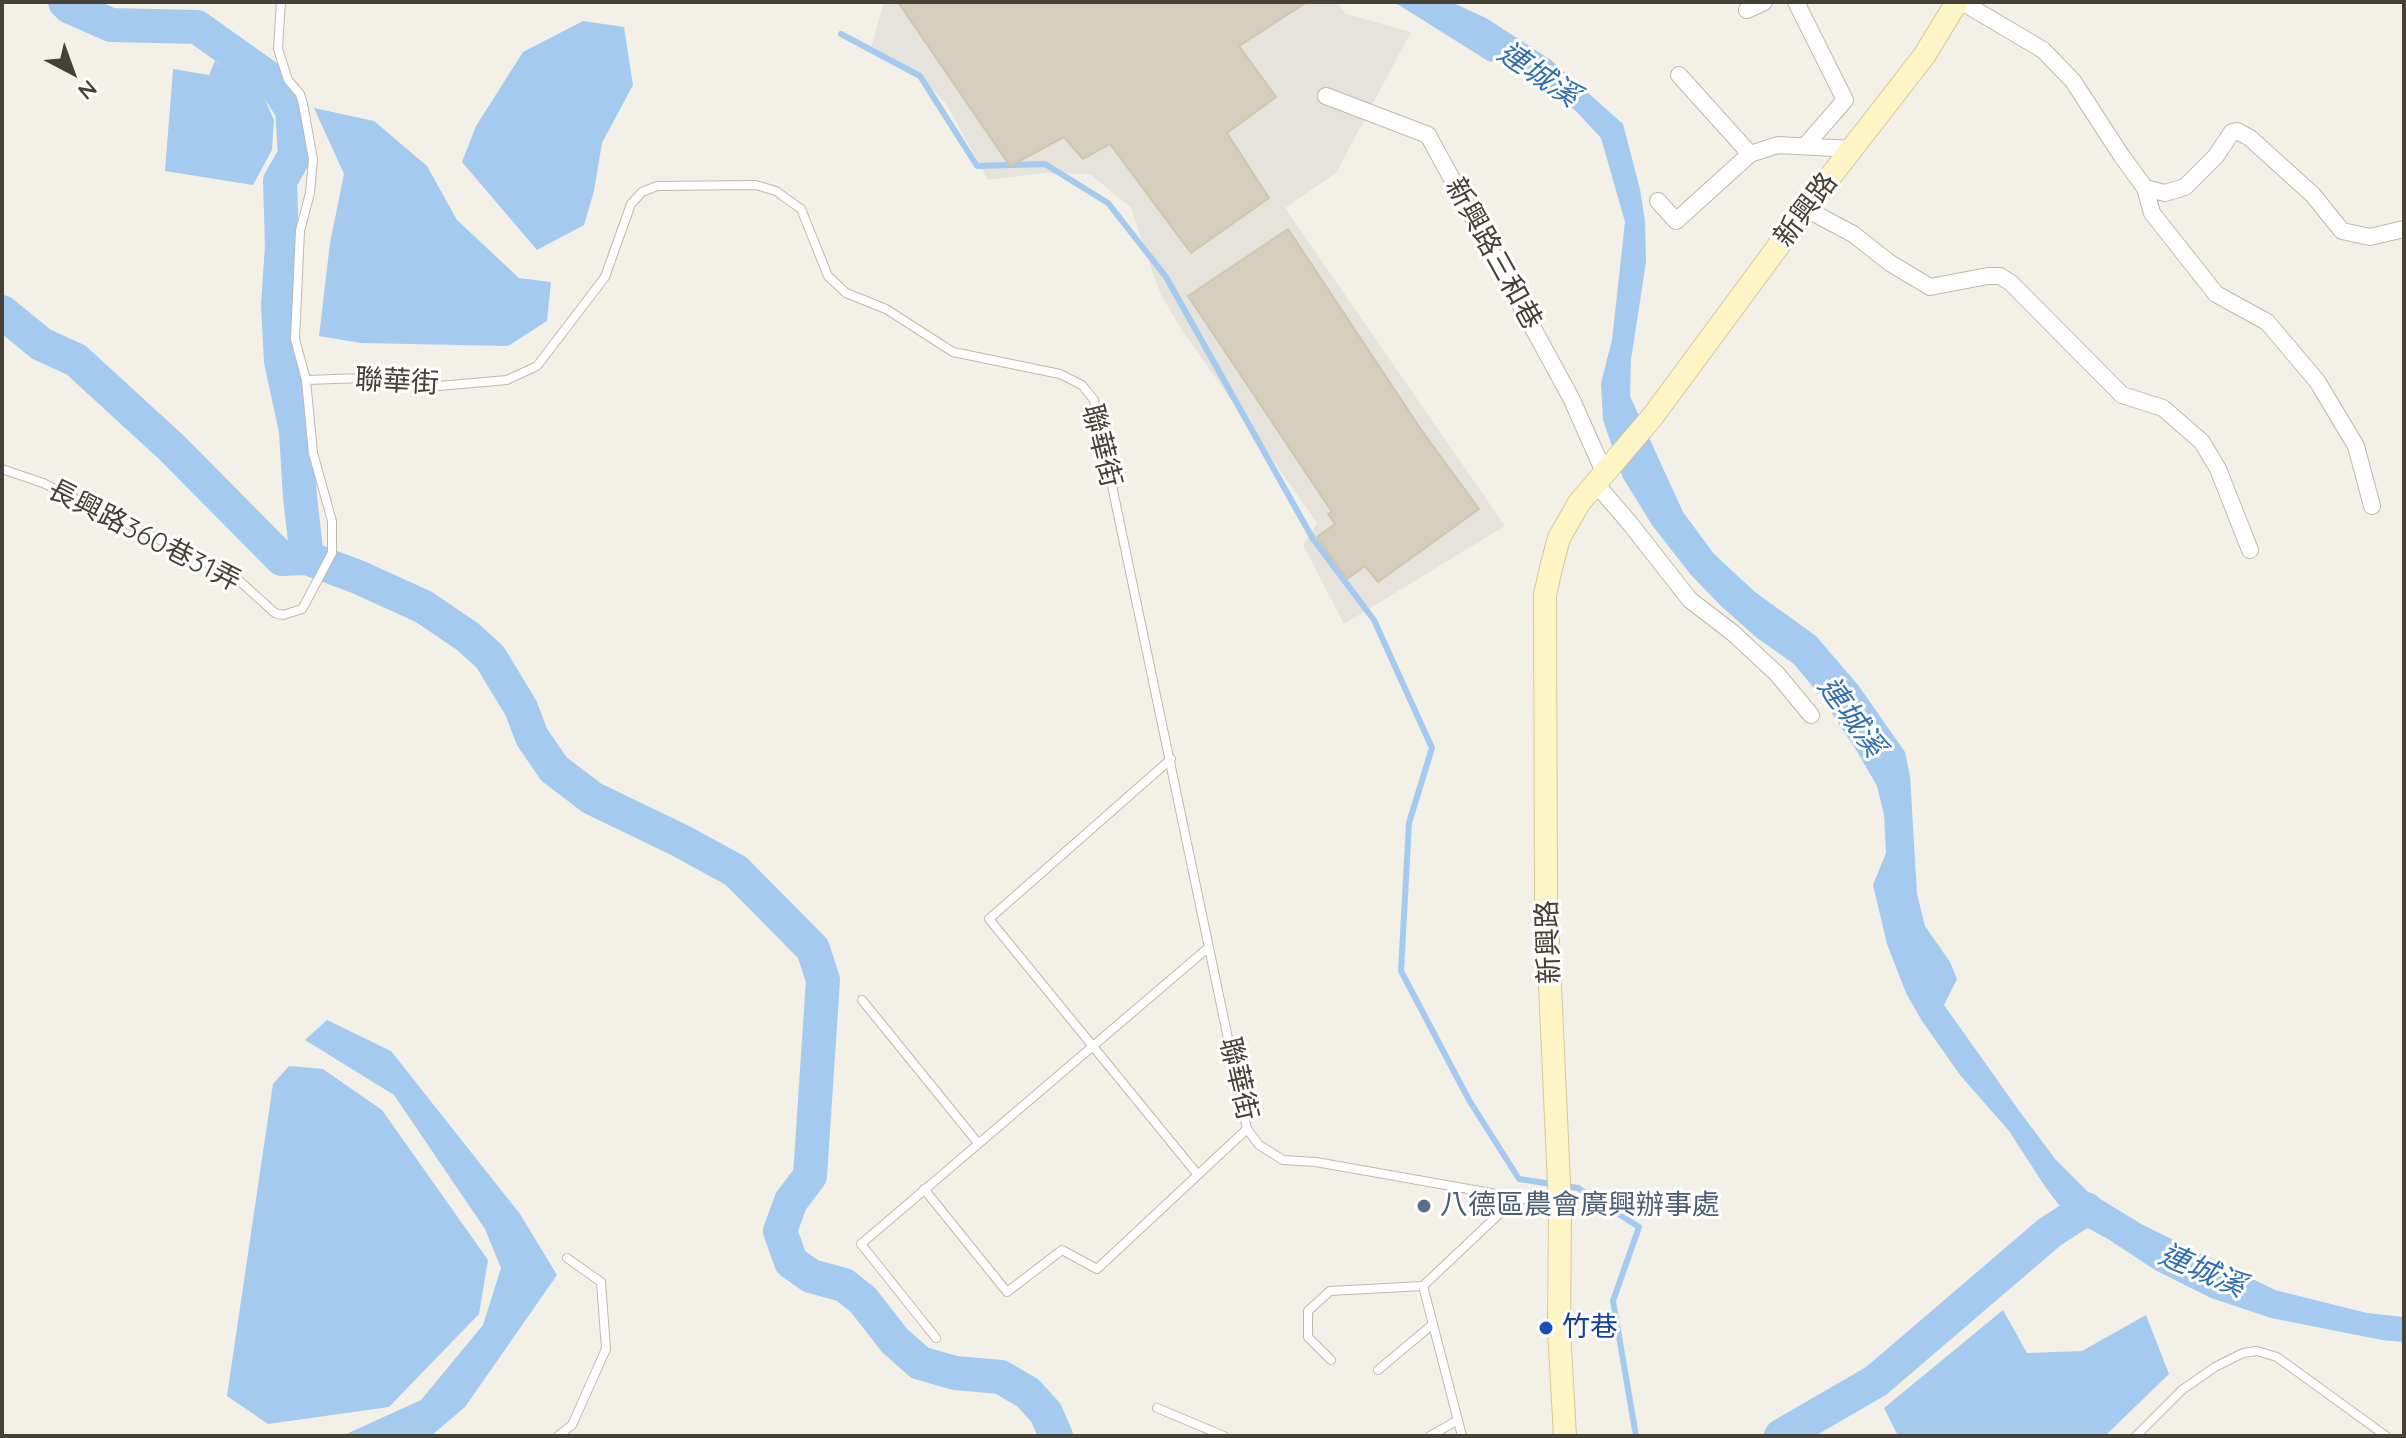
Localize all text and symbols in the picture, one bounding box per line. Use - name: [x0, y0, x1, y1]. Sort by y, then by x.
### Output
- north arrow: [32, 32, 112, 112]
- water label: 連城溪: [1491, 35, 1585, 115]
- text: N: [72, 74, 103, 106]
- street label: 新興路: [1767, 166, 1845, 254]
- street label: 新興路三和巷: [1438, 172, 1548, 336]
- street label: 聯華街: [354, 363, 440, 401]
- street label: 聯華街: [1075, 401, 1127, 491]
- street label: 長興路360巷31弄: [42, 473, 246, 599]
- water label: 連城溪: [1810, 670, 1892, 764]
- street label: 新興路: [1531, 899, 1567, 985]
- street label: 聯華街: [1212, 1034, 1264, 1124]
- place label: 八德區農會廣興辦事處: [1440, 1189, 1720, 1223]
- marker: 八德區農會廣興辦事處: [1415, 1197, 1433, 1215]
- water label: 連城溪: [2154, 1237, 2250, 1305]
- place label: 竹巷: [1562, 1311, 1618, 1345]
- marker: 竹巷: [1537, 1319, 1555, 1337]

